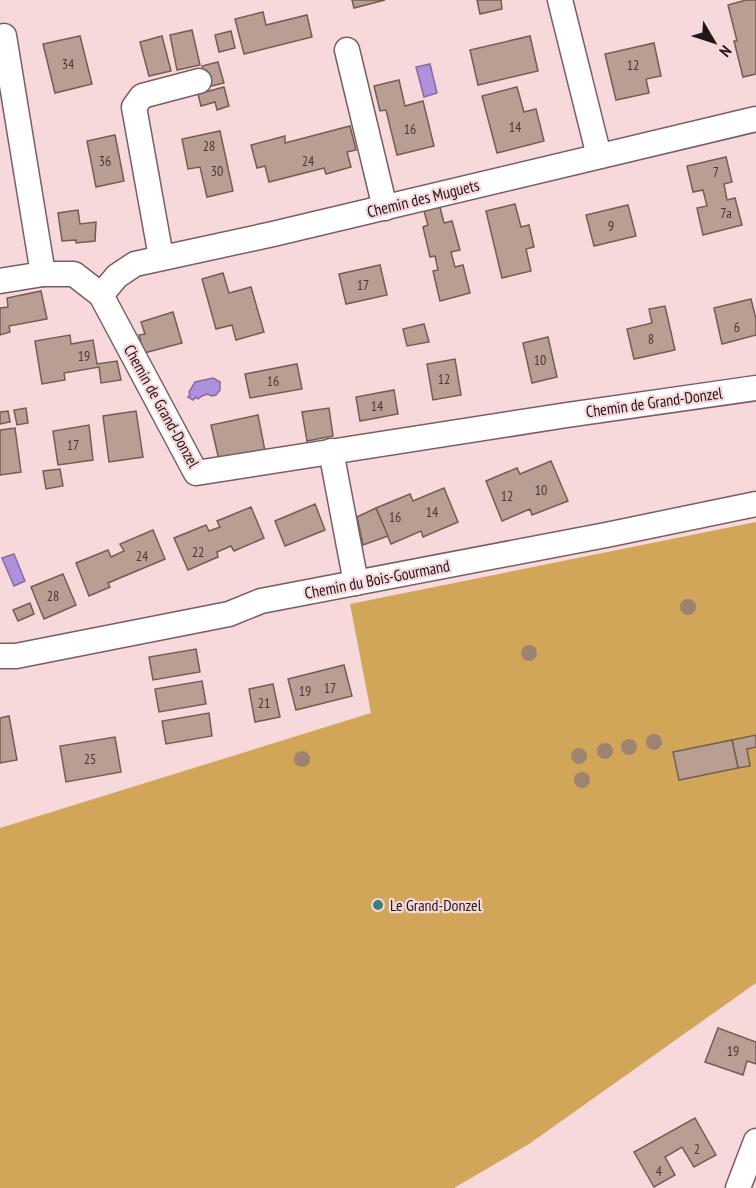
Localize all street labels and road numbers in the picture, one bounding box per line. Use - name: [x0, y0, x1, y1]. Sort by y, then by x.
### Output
- street label: Chemin des Muguets: [365, 174, 481, 222]
- street label: Chemin de Grand-Donzel: [120, 341, 204, 471]
- street label: Chemin de Grand-Donzel: [584, 382, 724, 421]
- street label: Chemin du Bois-Gourmand: [303, 555, 451, 603]

